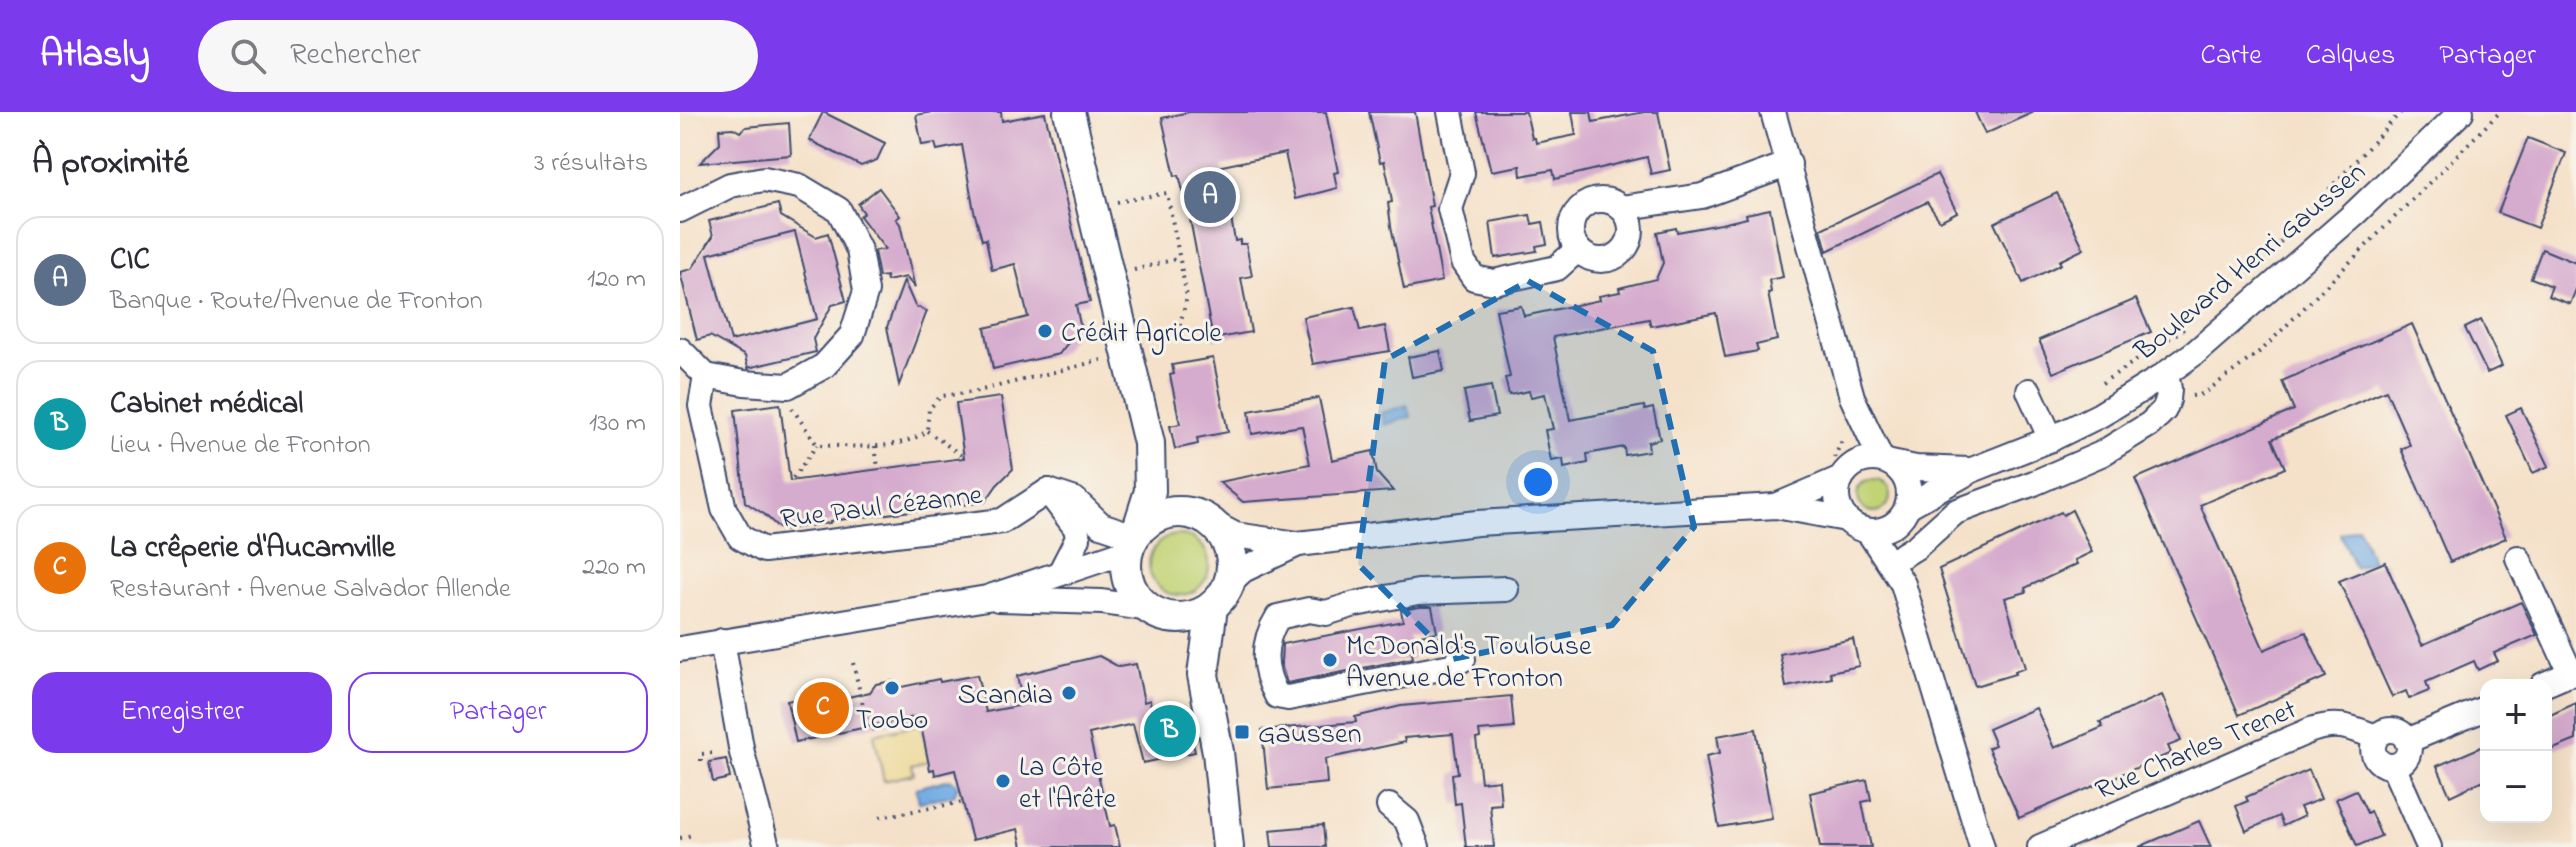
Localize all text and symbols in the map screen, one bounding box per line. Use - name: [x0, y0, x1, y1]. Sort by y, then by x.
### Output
- search box: [198, 20, 758, 92]
- text: Atlasly: [40, 28, 150, 84]
- icon: search: [226, 34, 270, 78]
- text: Rechercher: [290, 34, 421, 78]
- text: Carte: [2201, 36, 2262, 77]
- text: Calques: [2306, 36, 2395, 77]
- text: Partager: [2439, 36, 2536, 77]
- text: À proximité: [32, 139, 189, 189]
- text: 3 résultats: [534, 145, 648, 183]
- street label: Boulevard Henri Gaussen: [2126, 154, 2376, 372]
- pin: A: [1184, 167, 1236, 227]
- text: CIC: [110, 239, 150, 283]
- text: A: [52, 261, 68, 299]
- text: 120 m: [587, 261, 646, 299]
- text: Banque · Route/Avenue de Fronton: [110, 283, 483, 321]
- place label: Crédit Agricole: [1061, 314, 1222, 355]
- marker: Crédit Agricole: [1036, 322, 1054, 340]
- text: Cabinet médical: [110, 383, 303, 427]
- text: B: [51, 405, 69, 443]
- text: 130 m: [589, 405, 646, 443]
- text: Lieu · Avenue de Fronton: [110, 427, 371, 465]
- your location: [1518, 462, 1558, 502]
- street label: Rue Paul Cézanne: [778, 476, 985, 541]
- text: La crêperie d'Aucamville: [110, 527, 395, 571]
- text: C: [53, 549, 67, 587]
- text: 220 m: [582, 549, 646, 587]
- text: Restaurant · Avenue Salvador Allende: [110, 571, 511, 609]
- place label: McDonald's Toulouse Avenue de Fronton: [1346, 627, 1592, 700]
- marker: McDonald's Toulouse Avenue de Fronton: [1321, 651, 1339, 669]
- button: Enregistrer: [32, 672, 332, 753]
- button: Partager: [348, 672, 648, 753]
- place label: Scandia: [958, 676, 1053, 717]
- pin: C: [797, 678, 849, 738]
- marker: Toobo: [883, 679, 901, 697]
- map controls: [2480, 679, 2552, 823]
- button: +: [2480, 679, 2552, 751]
- marker: Scandia: [1060, 684, 1078, 702]
- street label: Rue Charles Trenet: [2089, 690, 2303, 812]
- place label: Toobo: [856, 701, 928, 742]
- pin: B: [1144, 701, 1196, 761]
- place label: Gaussen: [1258, 715, 1361, 756]
- marker: Gaussen: [1233, 723, 1251, 741]
- place label: La Côte et l'Arête: [1019, 748, 1116, 821]
- button: −: [2480, 751, 2552, 823]
- marker: La Côte et l'Arête: [994, 772, 1012, 790]

